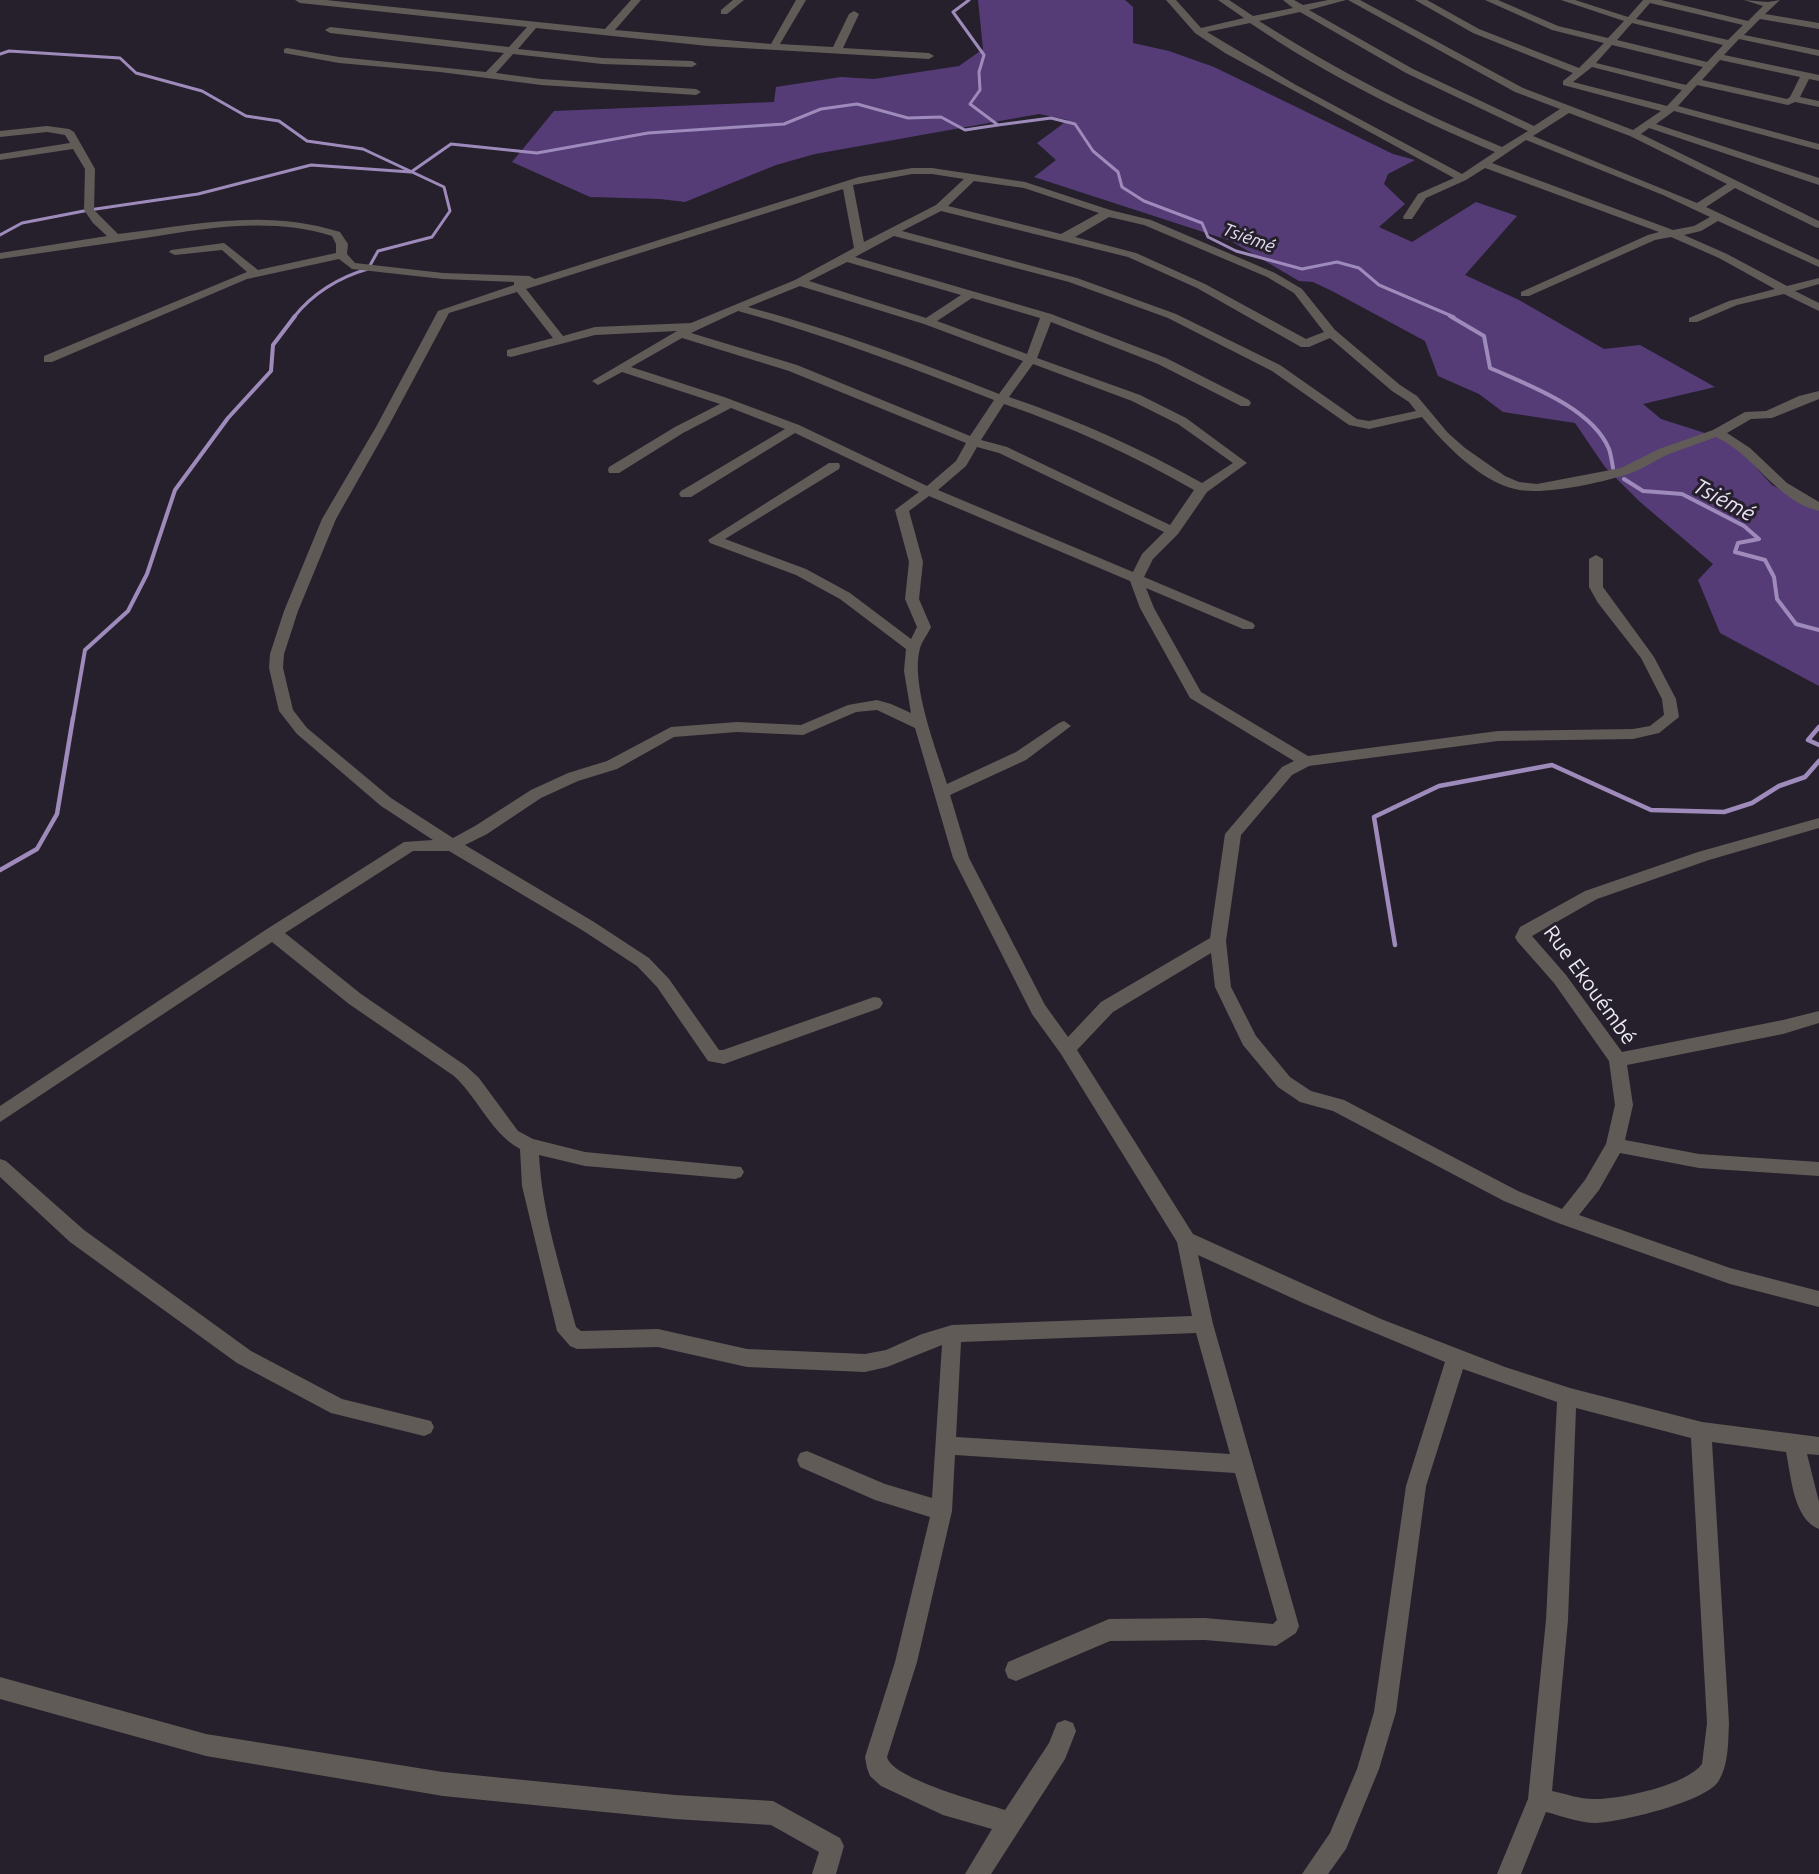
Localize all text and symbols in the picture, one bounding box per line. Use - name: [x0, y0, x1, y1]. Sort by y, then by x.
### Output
- water label: Tsiémé: [1220, 219, 1278, 257]
- water label: Tsiémé: [1689, 473, 1759, 527]
- street label: Rue Ekouémbé: [1538, 920, 1642, 1050]

